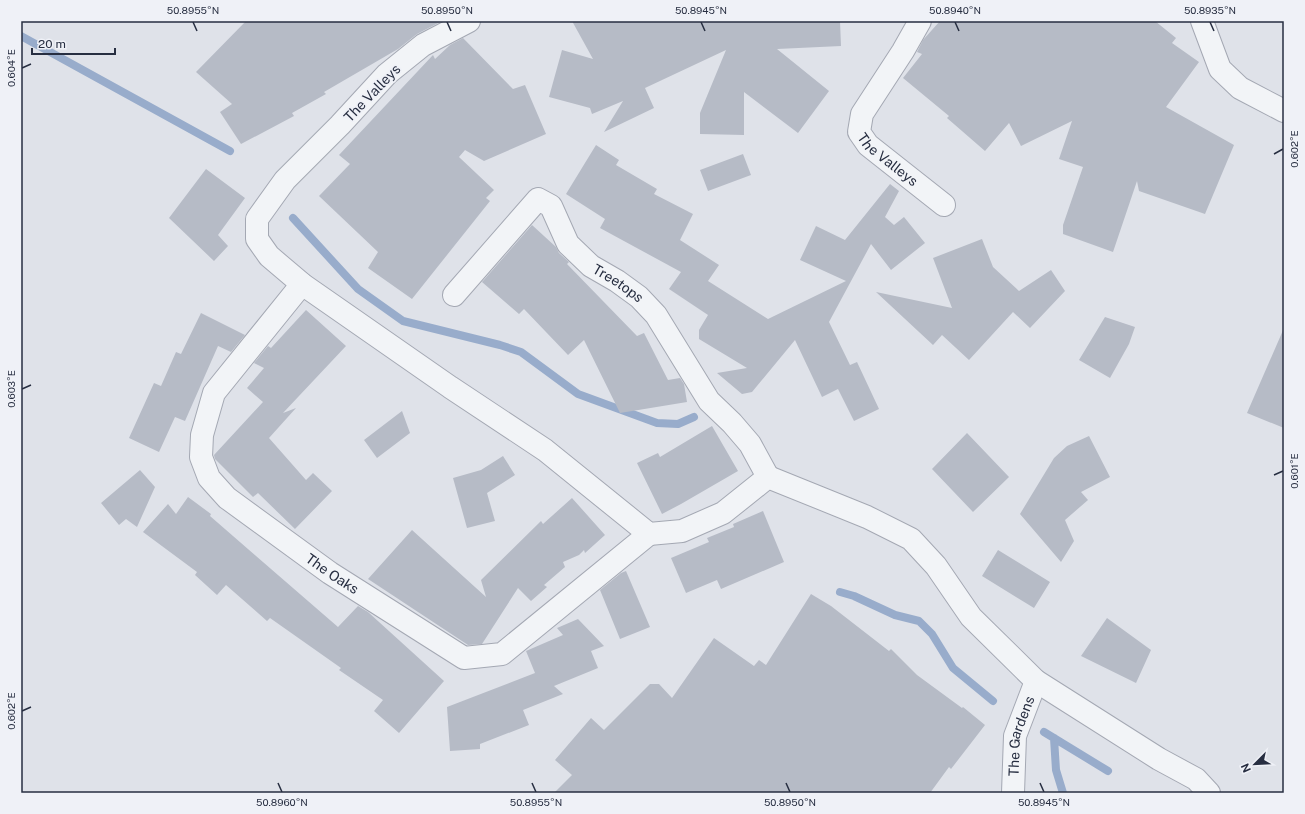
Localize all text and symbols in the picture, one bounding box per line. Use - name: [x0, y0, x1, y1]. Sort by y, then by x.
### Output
- text: 50.8955°N: [167, 4, 219, 16]
- text: 50.8950°N: [421, 4, 473, 16]
- text: 50.8945°N: [675, 4, 727, 16]
- text: 50.8940°N: [929, 4, 981, 16]
- text: 50.8935°N: [1184, 4, 1236, 16]
- scale bar: [32, 30, 115, 56]
- text: 20 m: [38, 37, 66, 51]
- text: 0.604°E: [5, 49, 17, 87]
- street label: The Valleys: [341, 61, 403, 125]
- street label: The Valleys: [854, 130, 921, 189]
- text: 0.602°E: [1288, 130, 1300, 168]
- street label: Treetops: [590, 261, 647, 305]
- text: 0.603°E: [5, 370, 17, 408]
- text: 0.601°E: [1288, 453, 1300, 489]
- street label: The Oaks: [303, 550, 362, 597]
- text: 0.602°E: [5, 692, 17, 730]
- street label: The Gardens: [1006, 694, 1038, 777]
- north arrow: [1235, 744, 1275, 784]
- text: N: [1239, 762, 1253, 774]
- text: 50.8960°N: [256, 796, 308, 808]
- text: 50.8955°N: [510, 796, 562, 808]
- text: 50.8950°N: [764, 796, 816, 808]
- text: 50.8945°N: [1018, 796, 1070, 808]

